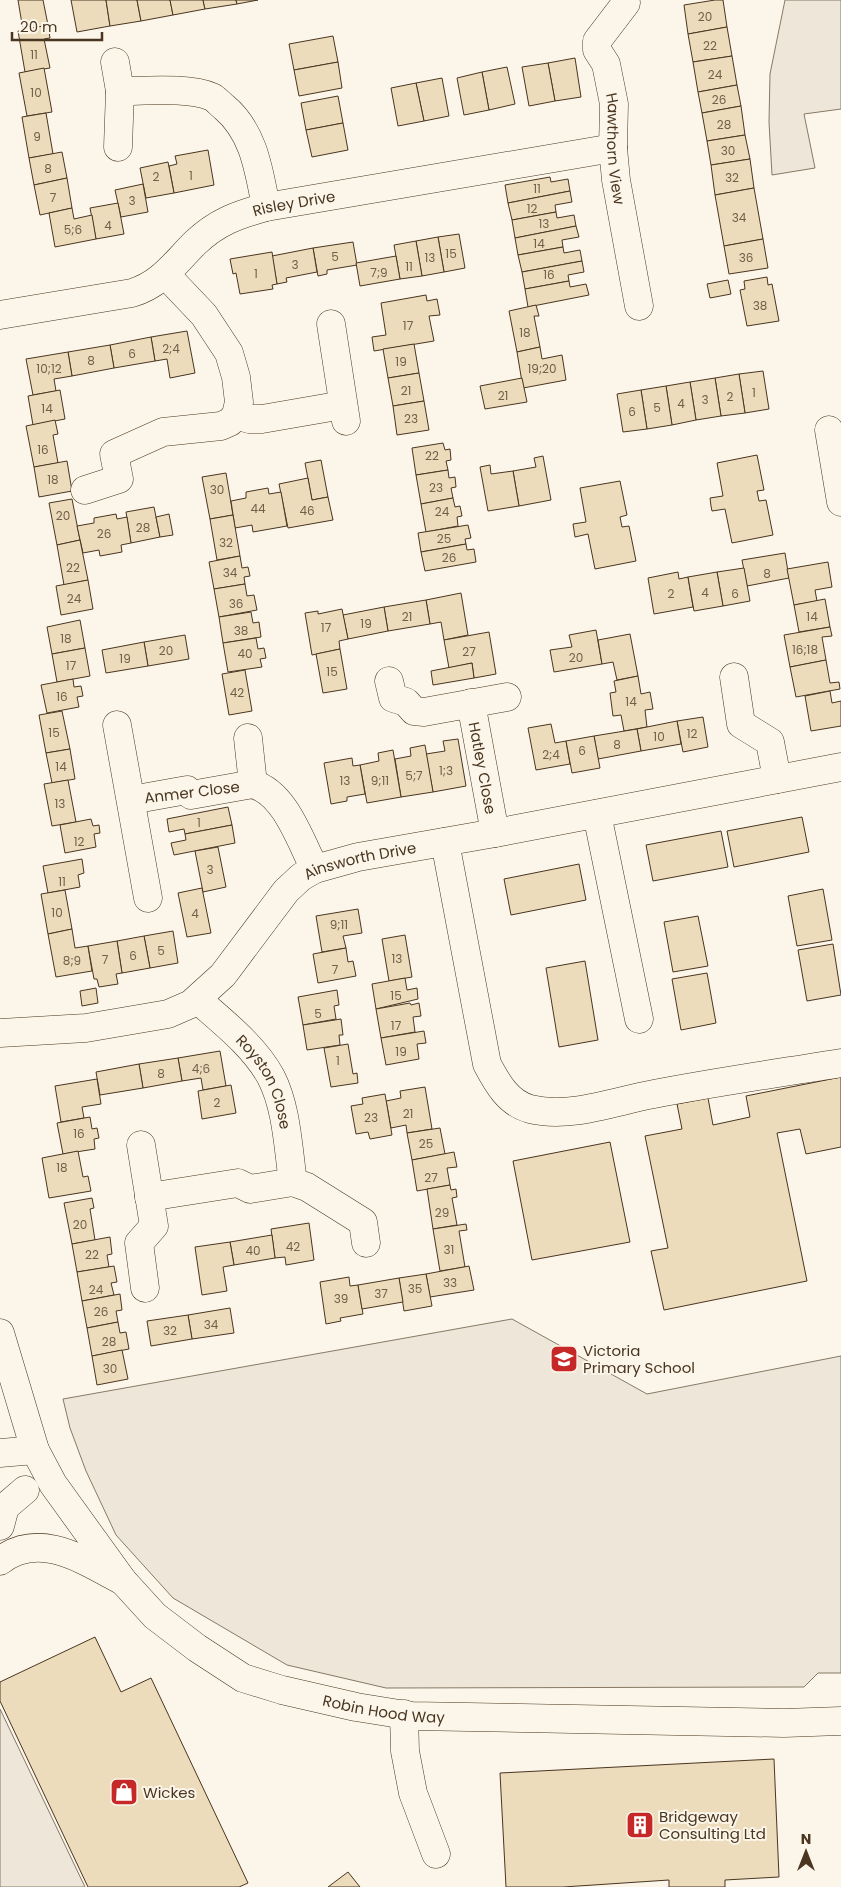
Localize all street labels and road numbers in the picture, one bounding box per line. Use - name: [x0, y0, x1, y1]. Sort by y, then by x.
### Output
- street label: Hawthorn View: [601, 91, 631, 207]
- street label: Risley Drive: [250, 185, 337, 221]
- street label: Hatley Close: [464, 720, 502, 816]
- street label: Anmer Close: [143, 776, 241, 808]
- street label: Ainsworth Drive: [299, 836, 418, 884]
- street label: Royston Close: [232, 1029, 297, 1131]
- street label: Robin Hood Way: [321, 1689, 446, 1727]

